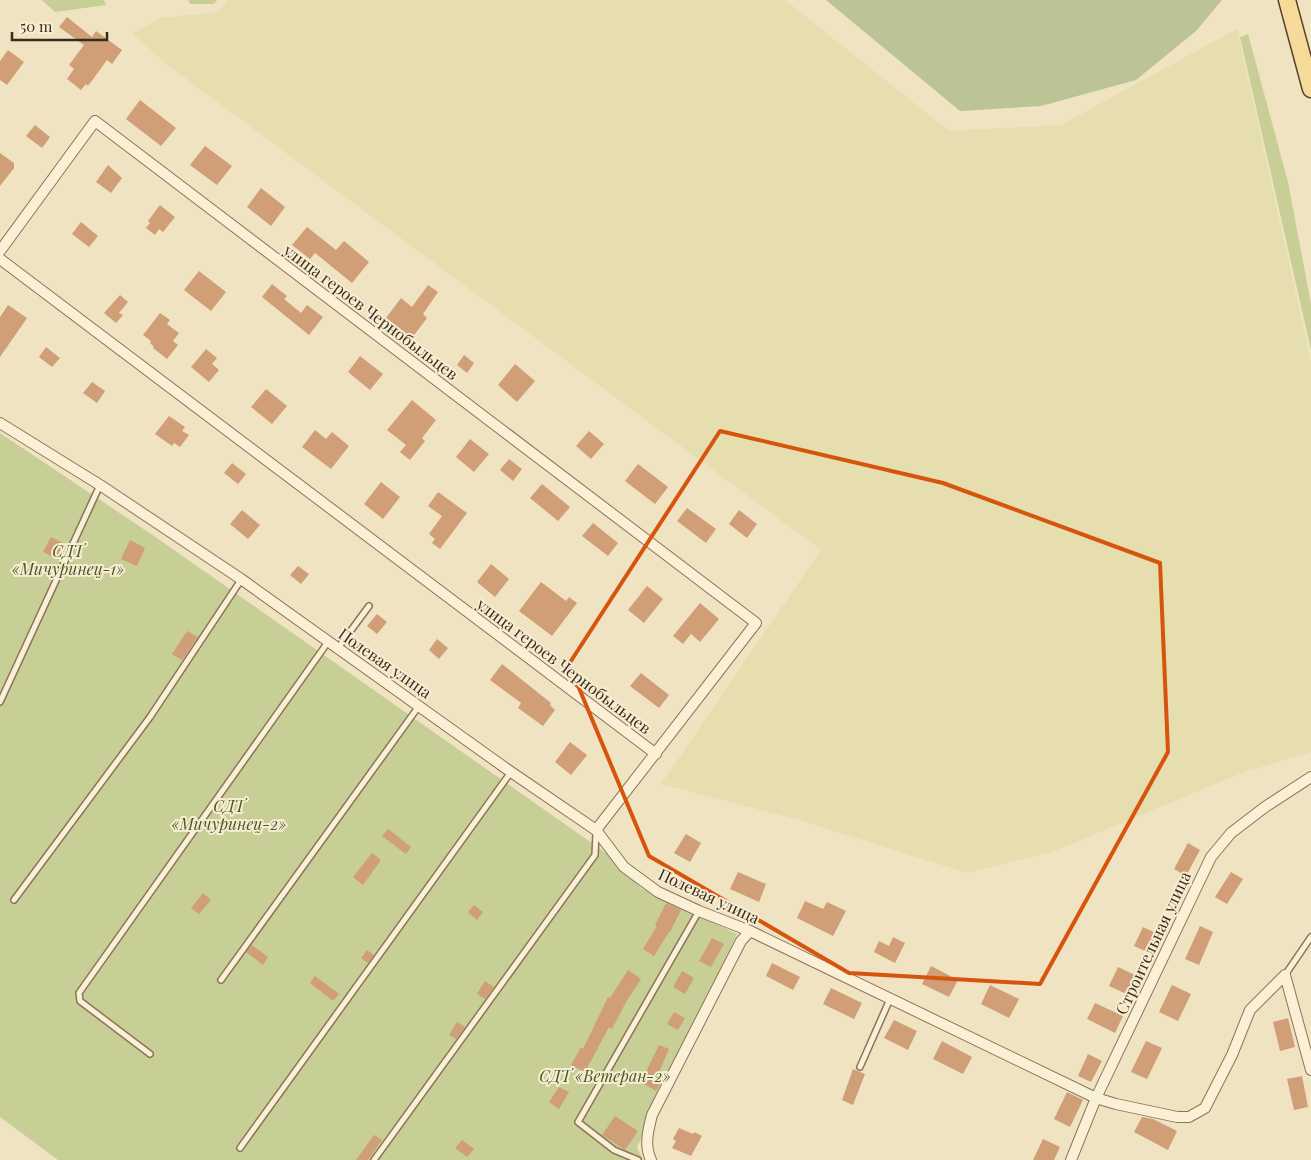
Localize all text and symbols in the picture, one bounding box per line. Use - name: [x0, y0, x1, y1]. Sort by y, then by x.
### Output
- scale bar: [12, 10, 108, 42]
- text: 50 m: [20, 16, 53, 36]
- street label: улица героев Чернобыльцев: [279, 238, 463, 384]
- park label: СДТ «Мичуринец-1»: [12, 540, 124, 579]
- street label: улица героев Чернобыльцев: [472, 592, 656, 738]
- street label: Полевая улица: [335, 623, 436, 702]
- park label: СДТ «Мичуринец-2»: [171, 795, 287, 834]
- street label: Полевая улица: [655, 863, 763, 928]
- street label: Строительная улица: [1110, 868, 1195, 1018]
- park label: СДТ «Ветеран-2»: [539, 1065, 671, 1086]

